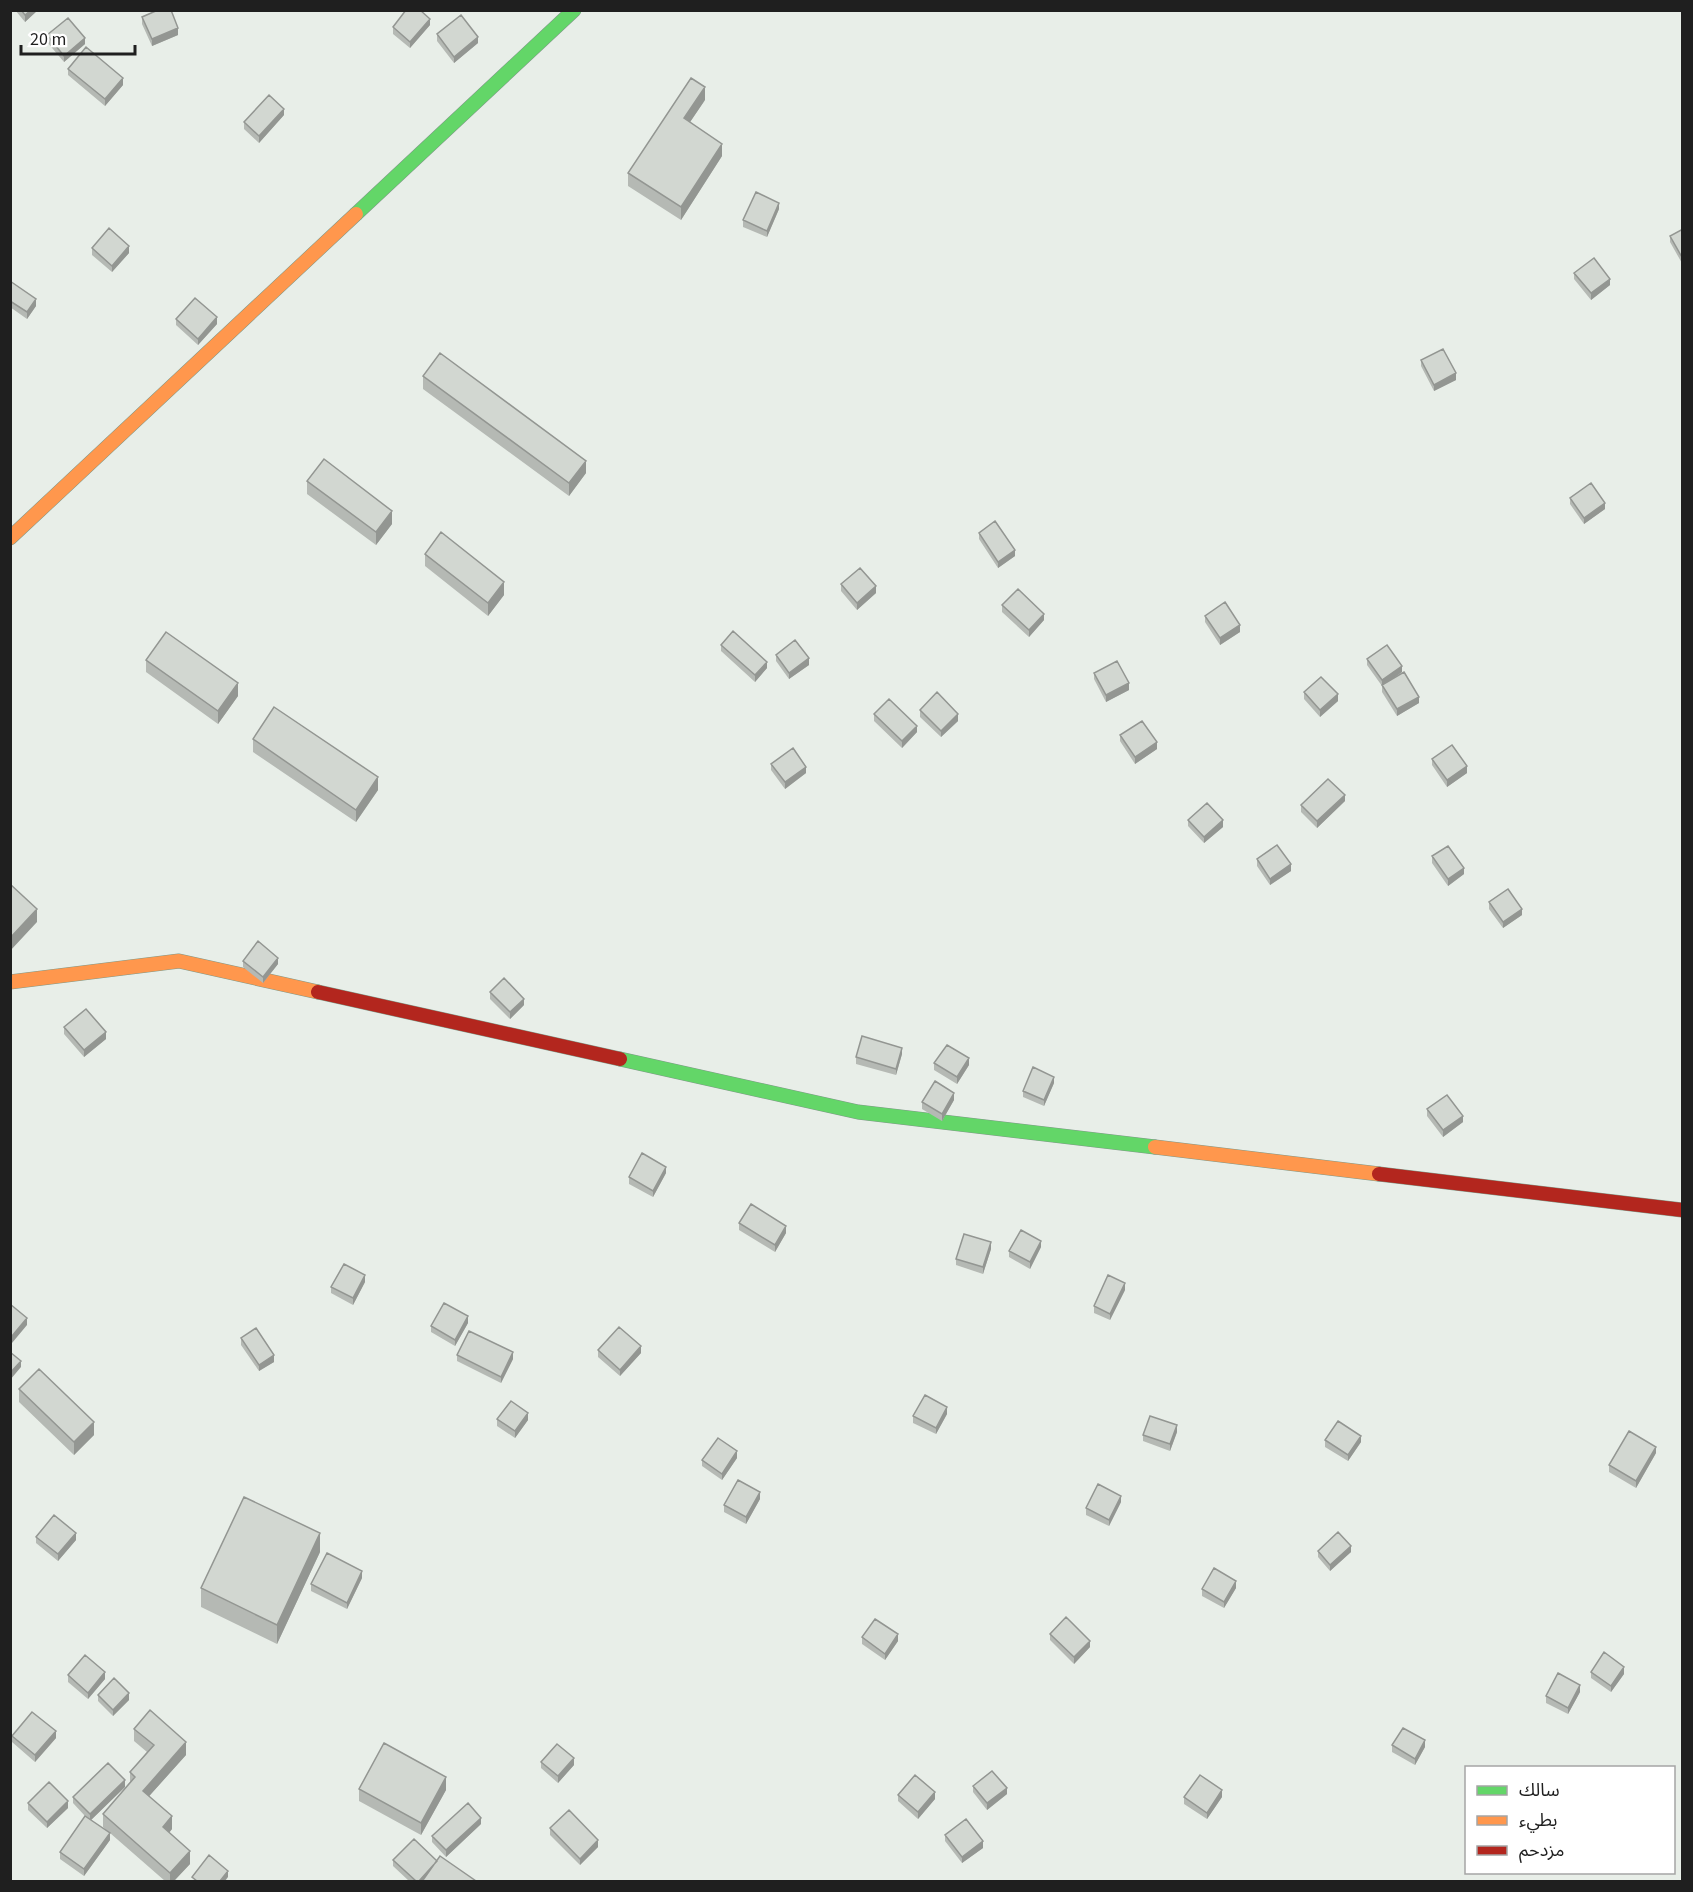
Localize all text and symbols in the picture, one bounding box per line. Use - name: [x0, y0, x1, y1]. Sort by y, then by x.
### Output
- scale bar: [21, 18, 135, 56]
- text: 20 m: [30, 27, 66, 52]
- legend: [1465, 1766, 1675, 1874]
- text: سالك: [1519, 1778, 1560, 1803]
- text: بطيء: [1519, 1808, 1557, 1833]
- text: مزدحم: [1519, 1838, 1564, 1863]

